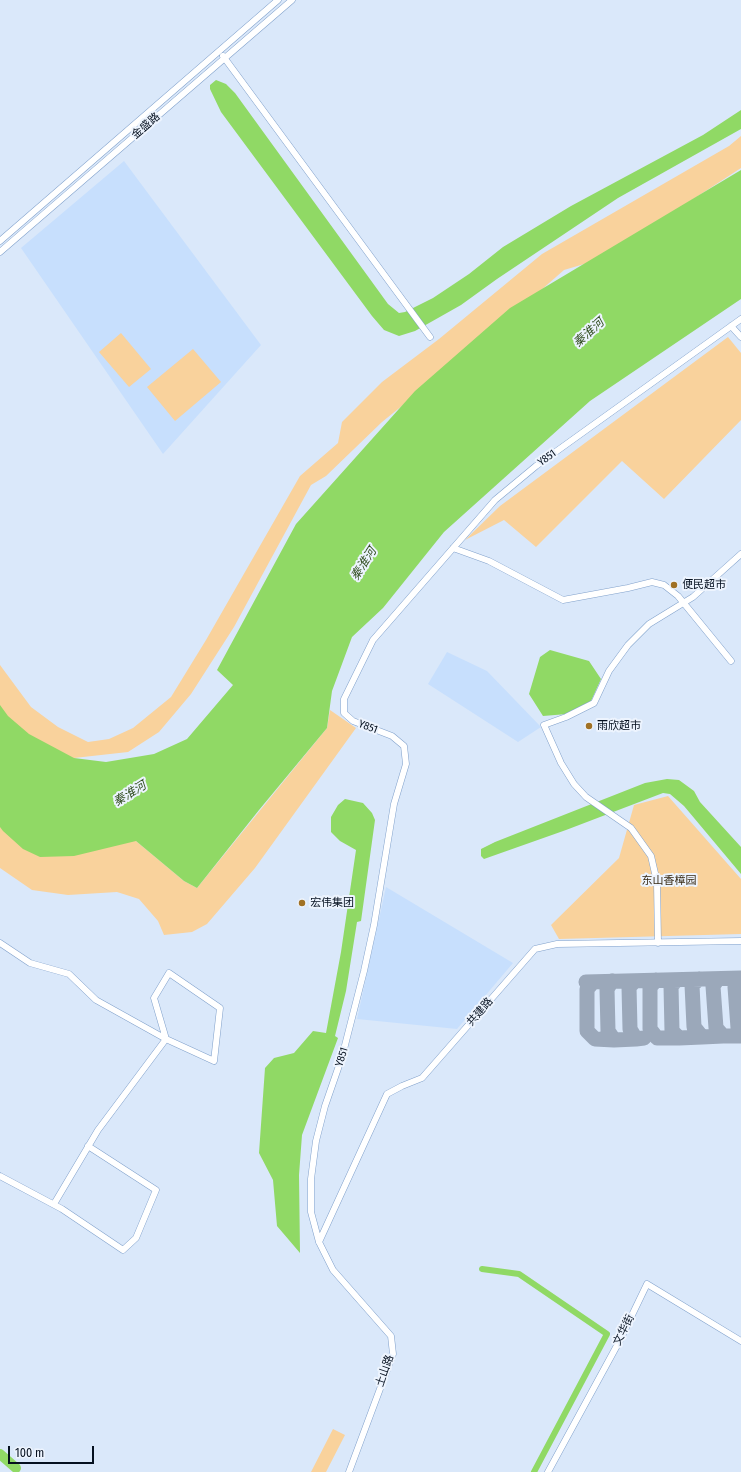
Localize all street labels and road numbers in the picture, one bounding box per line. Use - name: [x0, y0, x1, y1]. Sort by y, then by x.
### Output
- street label: 金盛路: [129, 110, 163, 142]
- street label: Y851: [535, 447, 559, 469]
- street label: Y851: [357, 717, 379, 737]
- street label: 共建路: [464, 995, 496, 1029]
- street label: Y851: [333, 1046, 351, 1068]
- street label: 文华街: [611, 1312, 637, 1348]
- street label: 土山路: [373, 1353, 397, 1389]

